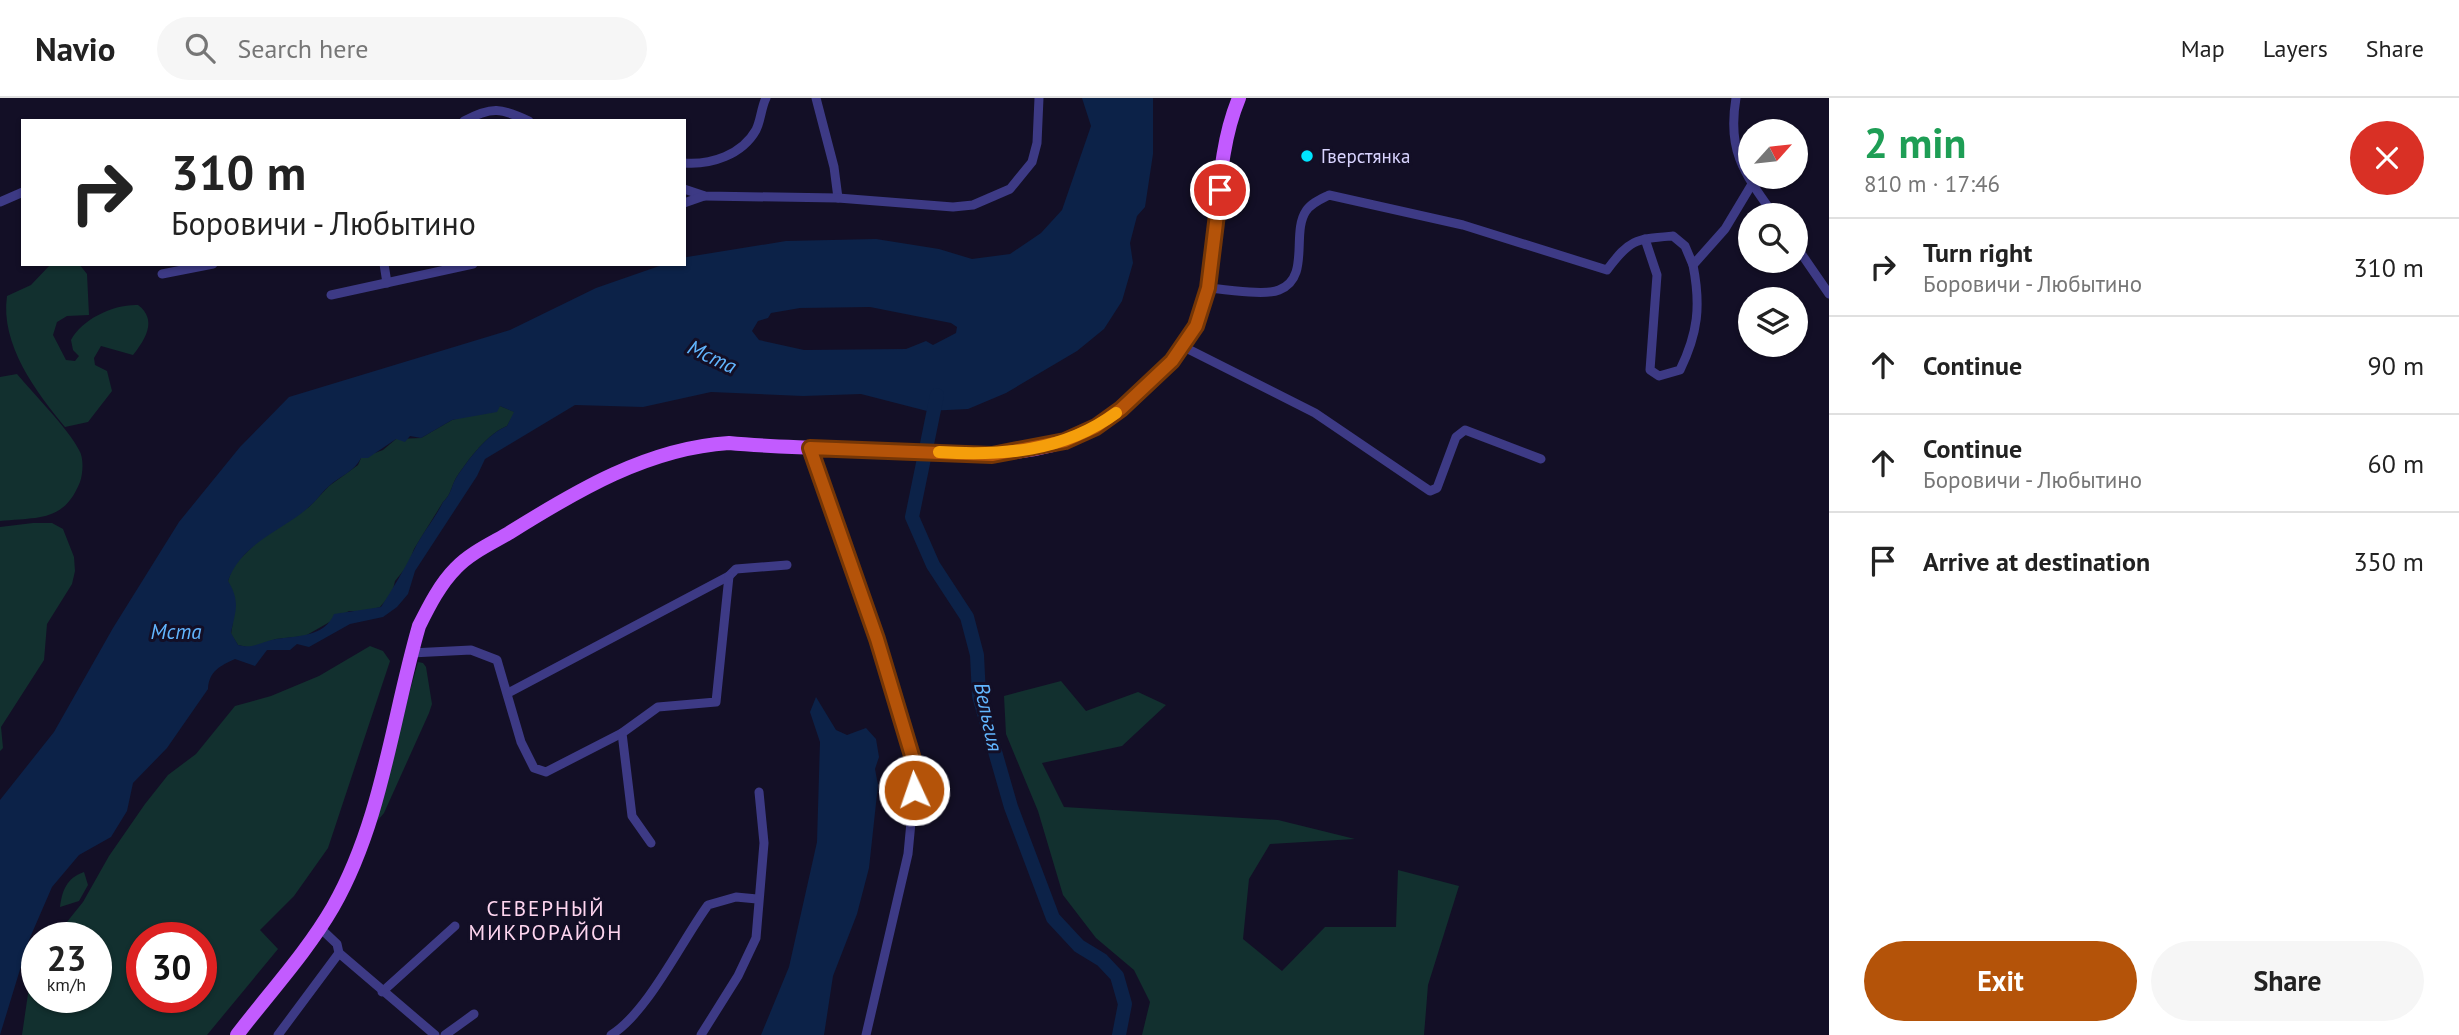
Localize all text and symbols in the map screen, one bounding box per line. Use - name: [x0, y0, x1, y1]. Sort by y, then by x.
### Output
- search box: [157, 17, 647, 80]
- text: Navio: [35, 27, 115, 70]
- icon: search: [181, 29, 219, 67]
- text: Search here: [237, 32, 369, 65]
- text: Map: [2181, 33, 2225, 64]
- text: Layers: [2263, 33, 2328, 64]
- text: Share: [2366, 33, 2424, 64]
- text: 2 min: [1864, 115, 1966, 170]
- north arrow: [1738, 119, 1808, 189]
- map controls: [1738, 119, 1808, 357]
- button: close: [2350, 121, 2424, 195]
- text: 310 m: [171, 140, 306, 204]
- place label: Гверстянка: [1321, 144, 1410, 168]
- icon: right: [56, 147, 147, 238]
- marker: Гверстянка: [1299, 148, 1315, 164]
- pin: [1190, 160, 1250, 220]
- text: 810 m · 17:46: [1864, 169, 2000, 198]
- icon: arrive: [1201, 171, 1239, 209]
- text: Боровичи - Любытино: [171, 202, 476, 244]
- button: search: [1738, 203, 1808, 273]
- text: Turn right: [1923, 236, 2032, 269]
- icon: right: [1864, 248, 1902, 286]
- text: 310 m: [2353, 251, 2424, 284]
- text: Боровичи - Любытино: [1923, 269, 2142, 298]
- button: layers: [1738, 287, 1808, 357]
- water label: Мста: [683, 334, 742, 380]
- icon: ahead: [1864, 346, 1902, 384]
- text: Continue: [1923, 349, 2022, 382]
- text: 90 m: [2368, 349, 2424, 382]
- text: Continue: [1923, 432, 2022, 465]
- icon: ahead: [1864, 444, 1902, 482]
- text: 60 m: [2368, 447, 2424, 480]
- text: Боровичи - Любытино: [1923, 465, 2142, 494]
- icon: arrive: [1864, 542, 1902, 580]
- text: Arrive at destination: [1923, 545, 2150, 578]
- text: 350 m: [2353, 545, 2424, 578]
- water label: Мста: [151, 618, 202, 645]
- water label: Вельгия: [968, 680, 1009, 754]
- position arrow: [877, 753, 951, 827]
- district label: СЕВЕРНЫЙ МИКРОРАЙОН: [469, 895, 623, 946]
- speed limit sign: 30: [126, 922, 217, 1013]
- text: 23: [47, 935, 86, 981]
- button: Exit: [1864, 941, 2137, 1021]
- button: Share: [2151, 941, 2424, 1021]
- text: km/h: [47, 973, 86, 996]

